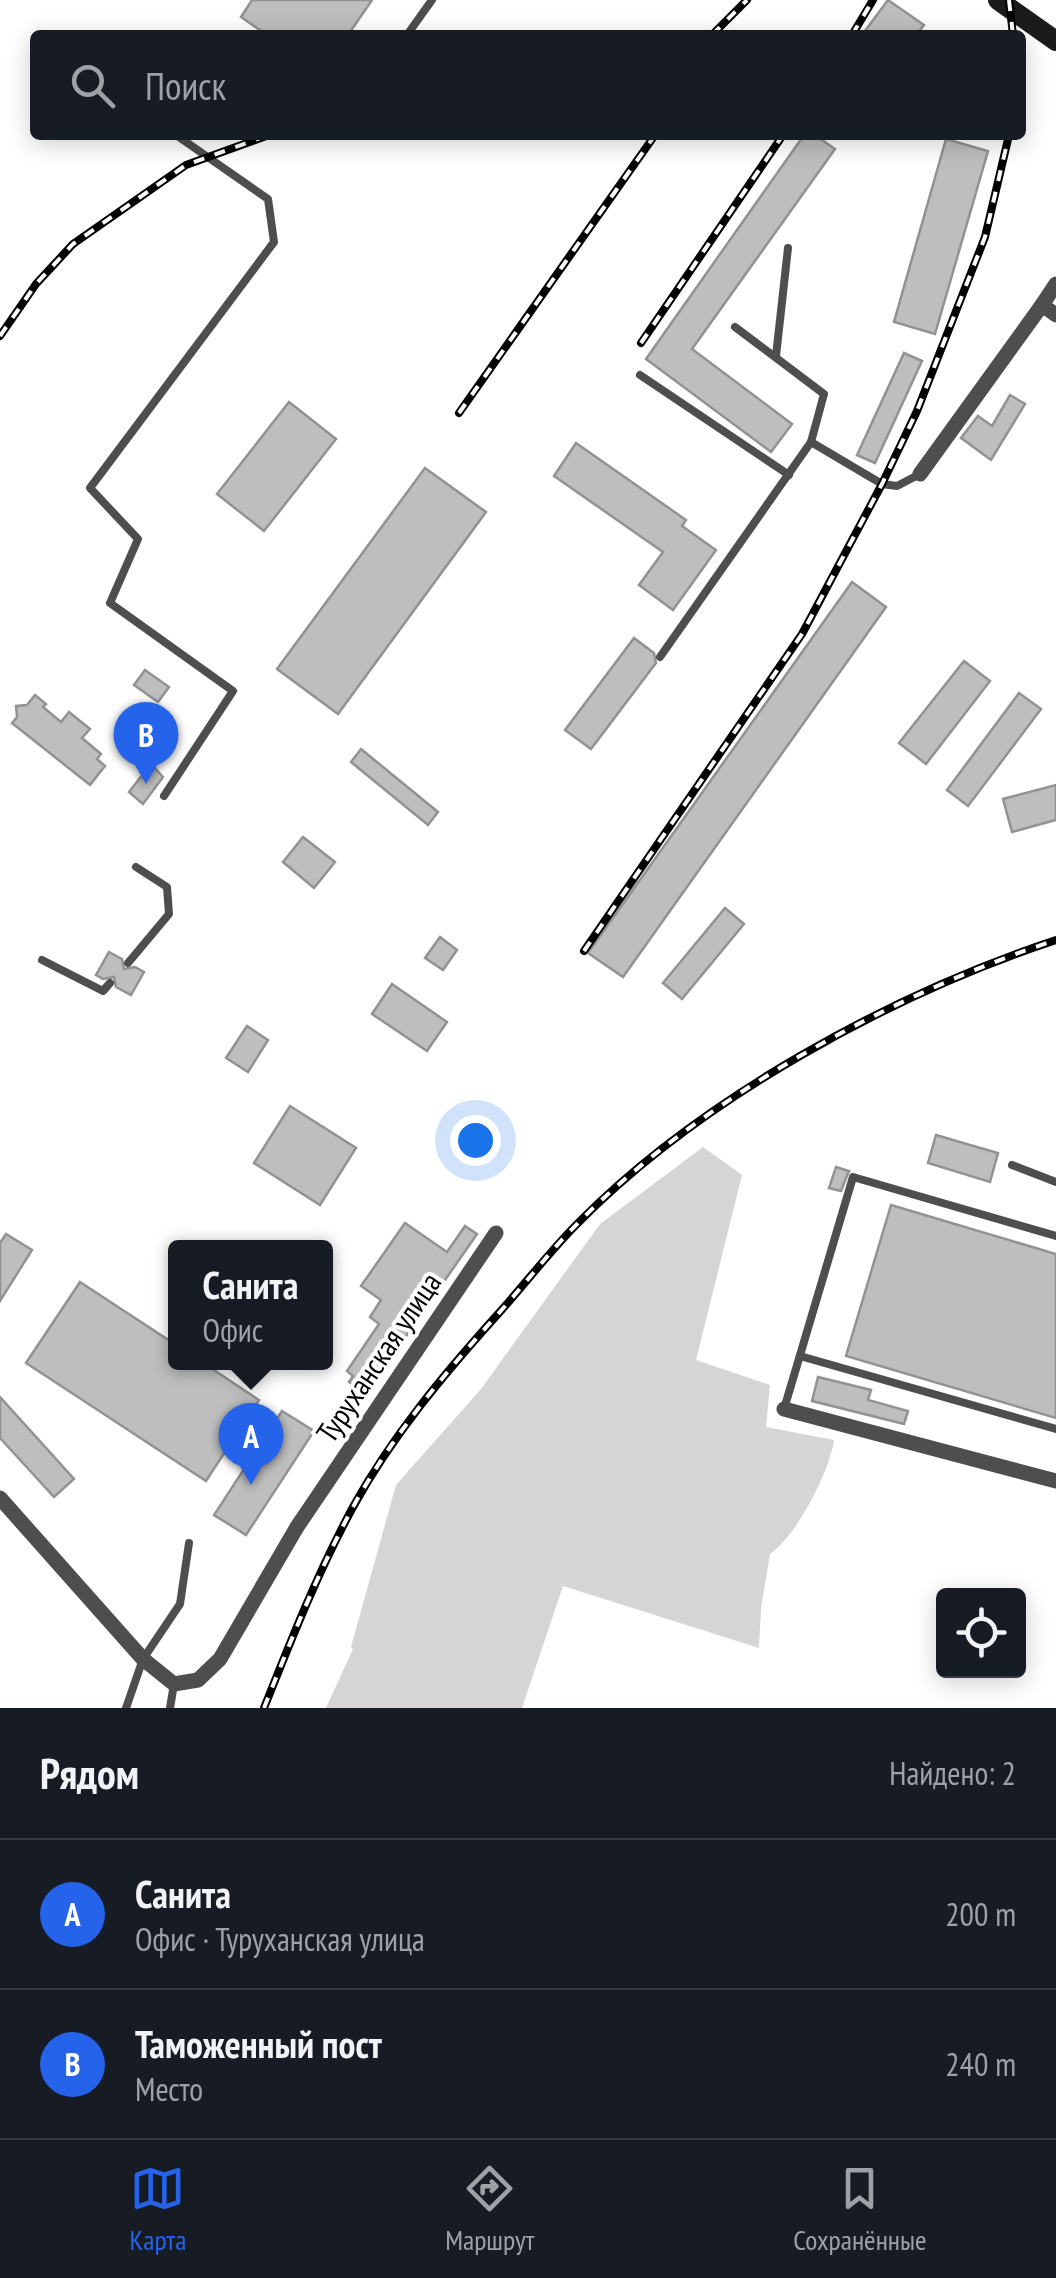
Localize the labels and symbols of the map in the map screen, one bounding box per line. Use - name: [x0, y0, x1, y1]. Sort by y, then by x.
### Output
- pin: B: [114, 702, 178, 784]
- your location: [450, 1115, 501, 1166]
- street label: Туруханская улица: [307, 1265, 449, 1449]
- pin: A: [218, 1402, 284, 1485]

